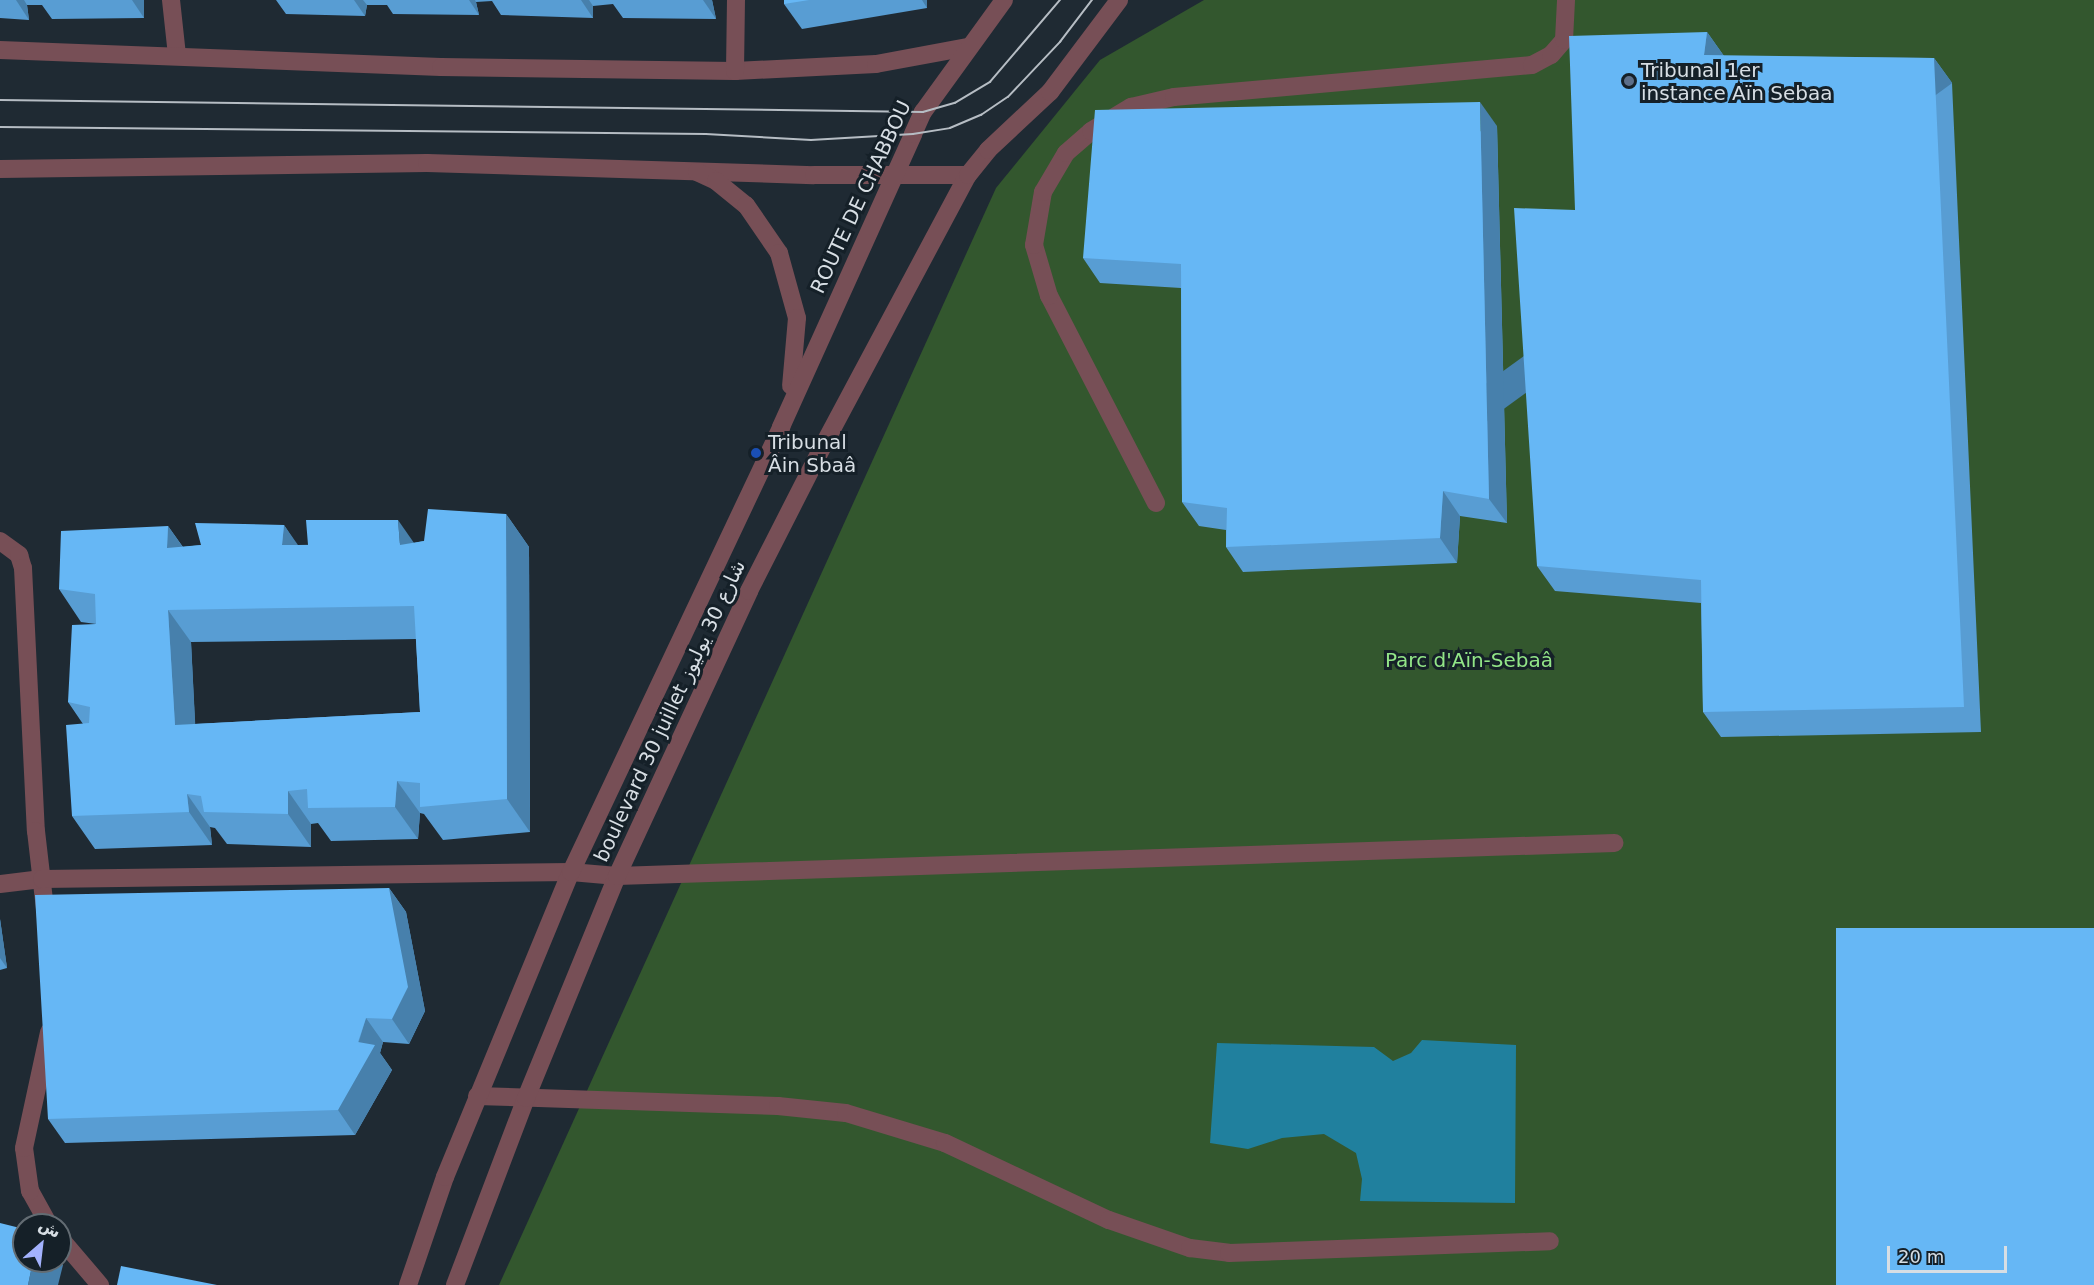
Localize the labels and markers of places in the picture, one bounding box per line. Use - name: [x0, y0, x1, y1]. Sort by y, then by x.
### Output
- place label: Tribunal 1er instance Aïn Sebaa: [1641, 58, 1833, 105]
- marker: Tribunal 1er instance Aïn Sebaa: [1622, 74, 1636, 88]
- place label: Tribunal Âin Sbaâ: [768, 430, 856, 477]
- marker: Tribunal Âin Sbaâ: [749, 446, 763, 460]

